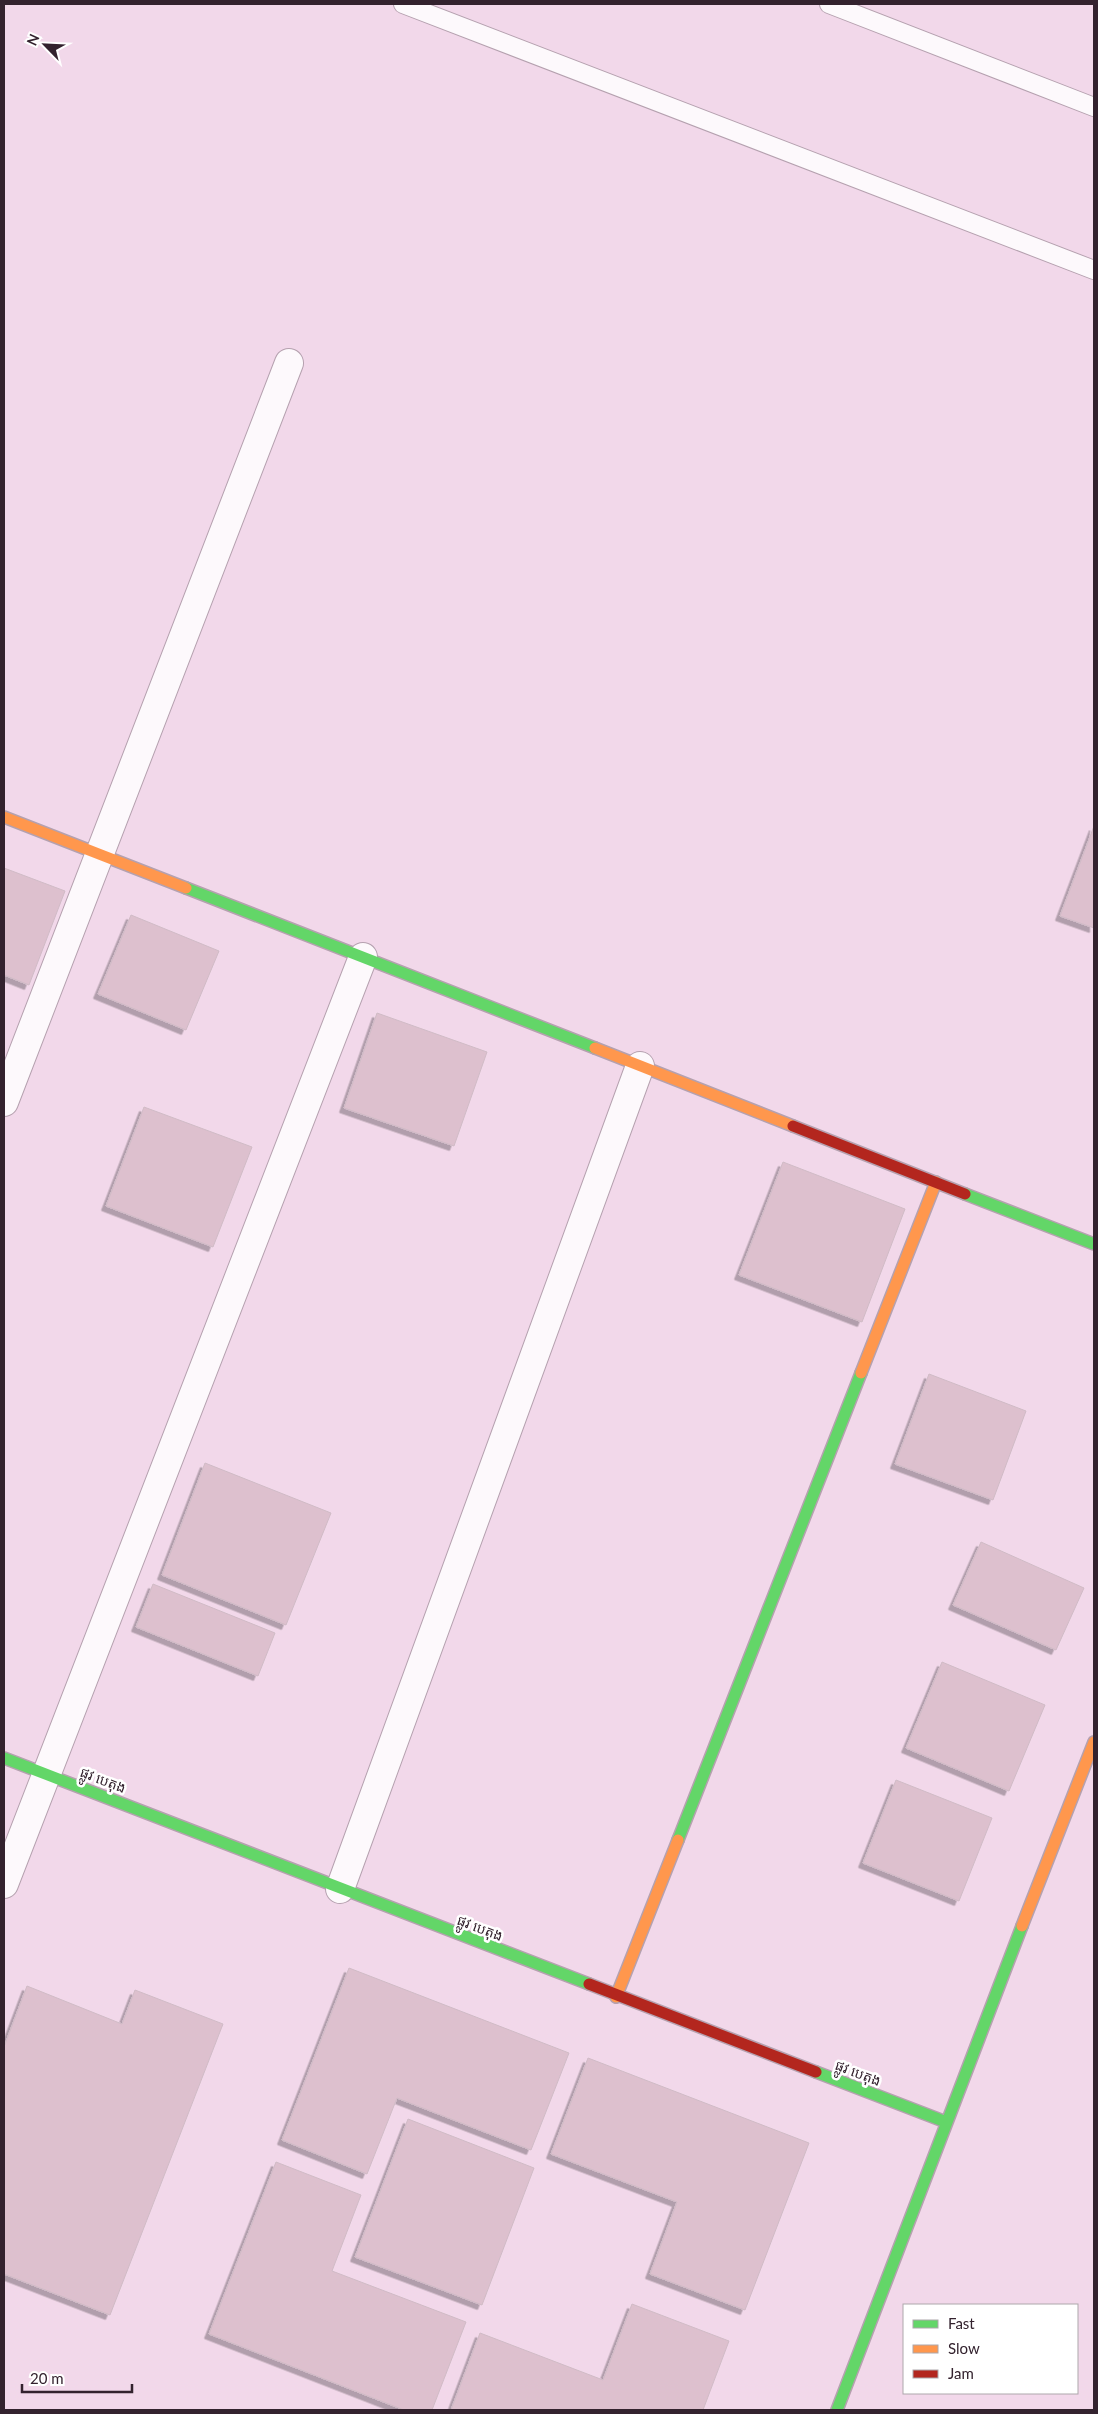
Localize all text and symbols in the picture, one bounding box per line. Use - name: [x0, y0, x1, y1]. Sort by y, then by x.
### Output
- north arrow: [20, 20, 70, 70]
- text: N: [23, 31, 43, 48]
- street label: ផ្លូវ បេតុង: [76, 1763, 129, 1800]
- street label: ផ្លូវ បេតុង: [453, 1911, 506, 1948]
- street label: ផ្លូវ បេតុង: [831, 2056, 884, 2093]
- legend: [903, 2304, 1078, 2394]
- text: Fast: [948, 2314, 975, 2332]
- text: Slow: [948, 2339, 980, 2357]
- scale bar: [22, 2362, 132, 2394]
- text: Jam: [948, 2364, 974, 2382]
- text: 20 m: [30, 2369, 64, 2387]

